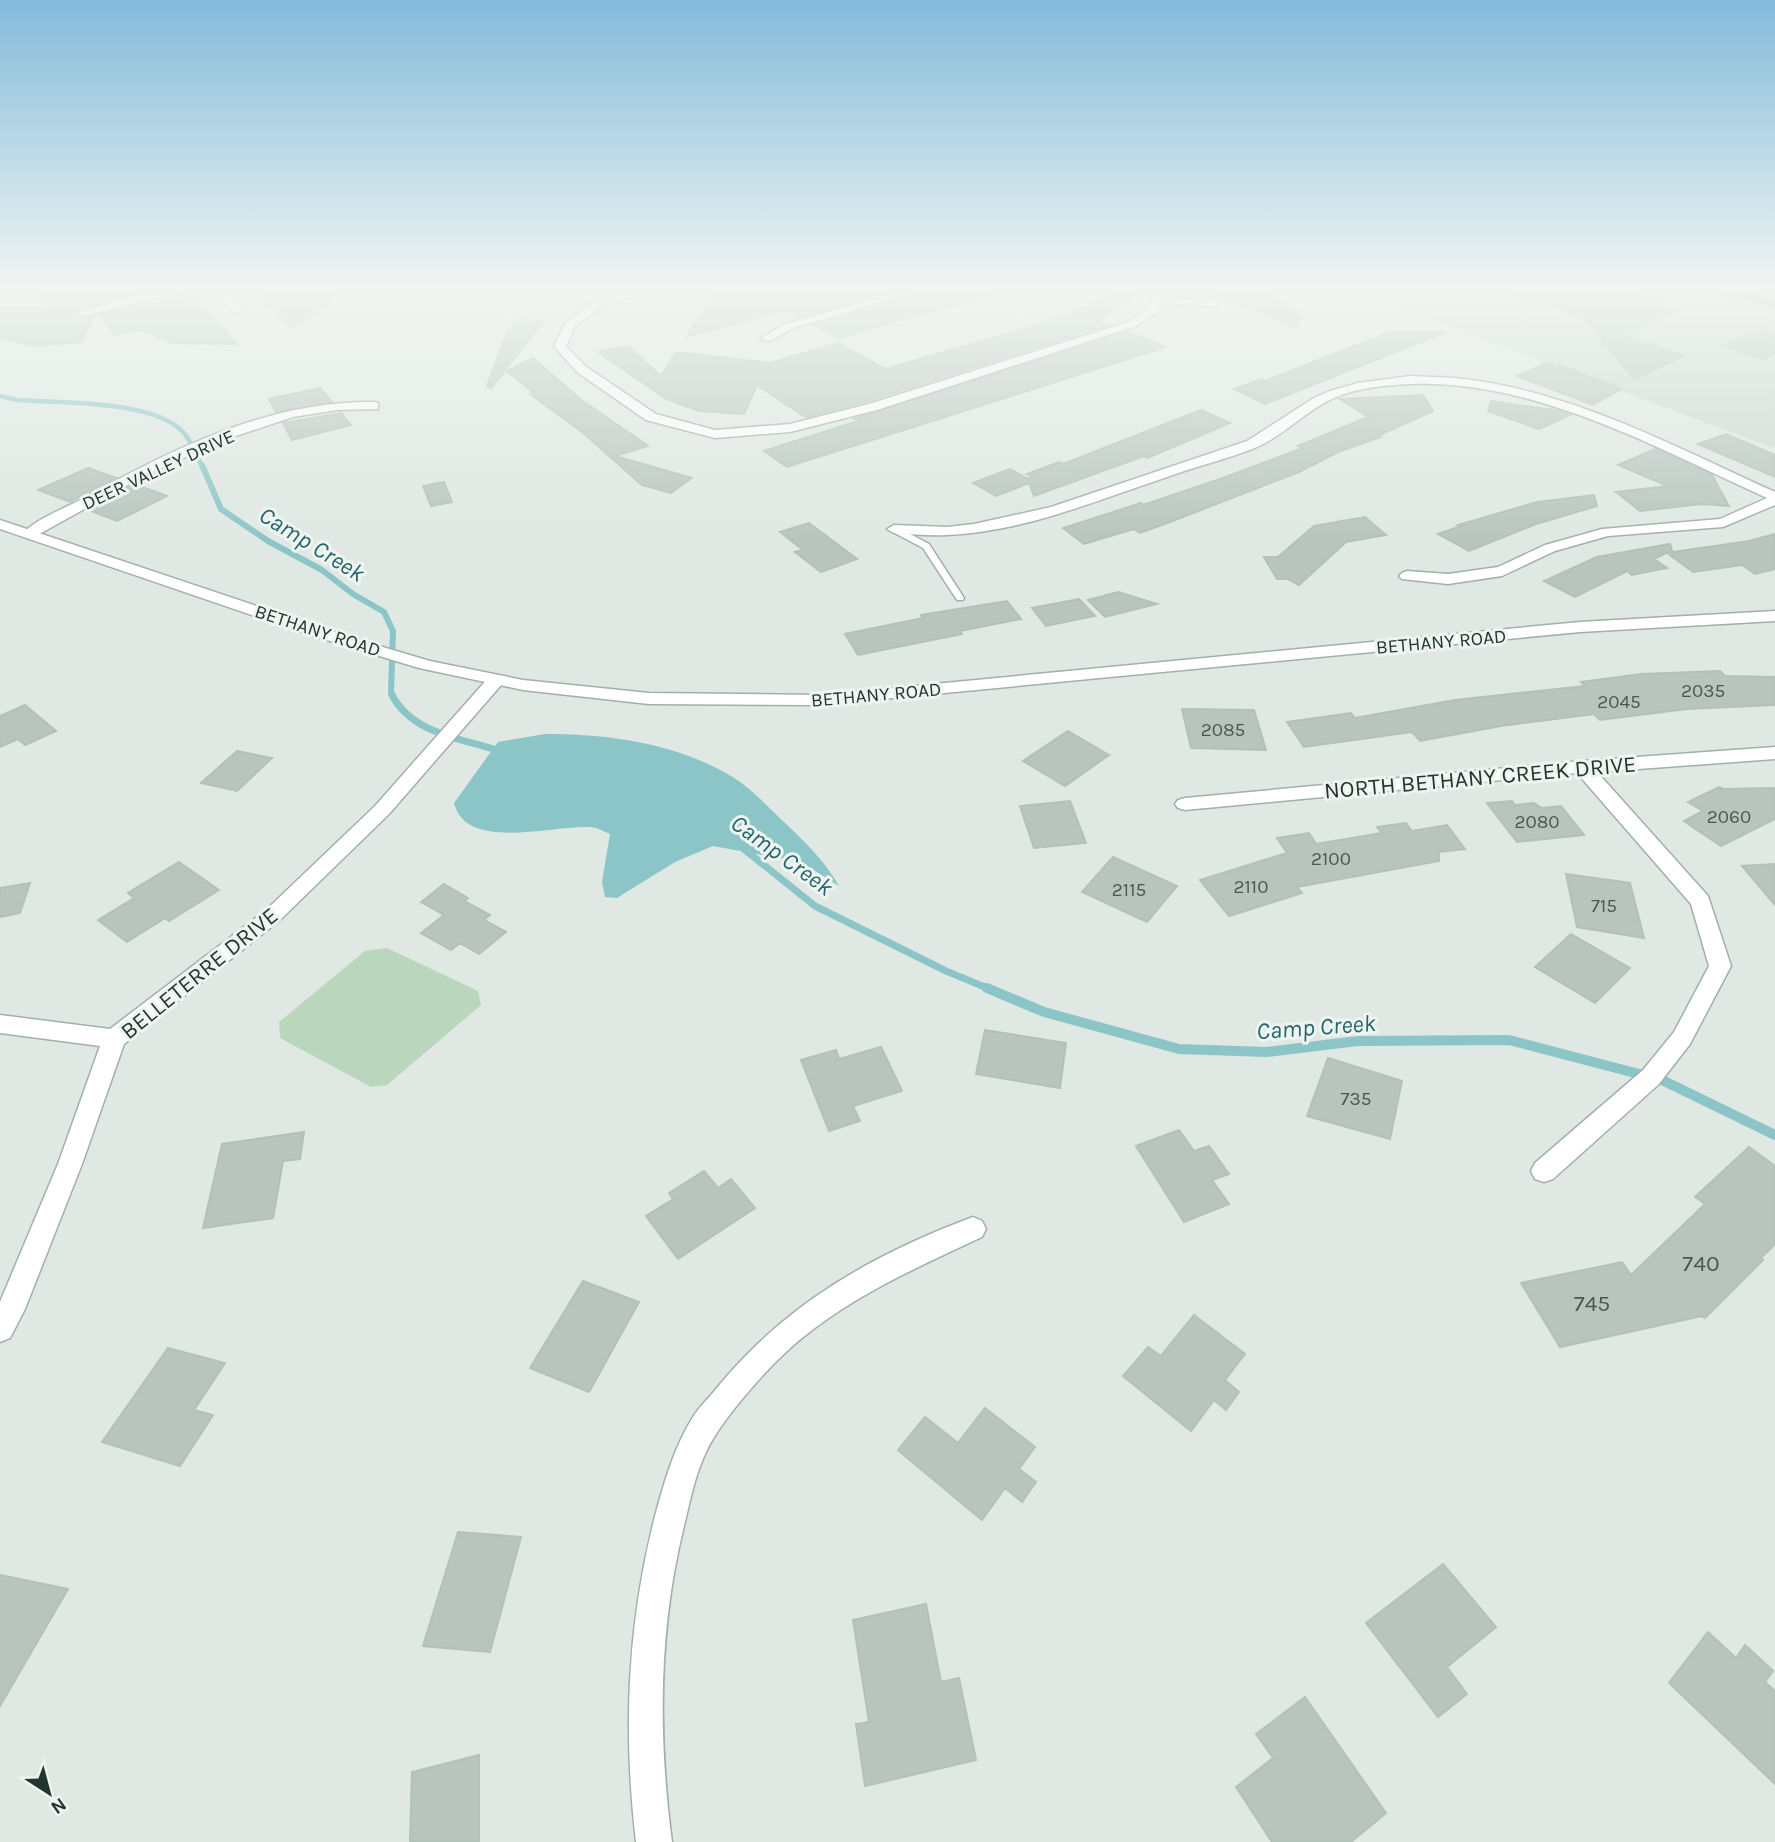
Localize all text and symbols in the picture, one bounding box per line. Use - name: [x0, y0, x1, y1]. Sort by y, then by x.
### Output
- street label: DEER VALLEY DRIVE: [79, 425, 238, 515]
- water label: Camp Creek: [254, 500, 371, 588]
- street label: BETHANY ROAD: [252, 600, 383, 662]
- street label: BETHANY ROAD: [1375, 625, 1507, 659]
- street label: BETHANY ROAD: [810, 678, 942, 712]
- house number: 2035: [1681, 680, 1725, 702]
- house number: 2045: [1597, 691, 1641, 713]
- house number: 2085: [1201, 719, 1245, 741]
- street label: NORTH BETHANY CREEK DRIVE: [1323, 750, 1637, 805]
- house number: 2060: [1707, 806, 1751, 828]
- water label: Camp Creek: [725, 809, 839, 902]
- house number: 2080: [1514, 811, 1560, 833]
- house number: 2100: [1311, 848, 1351, 870]
- house number: 2110: [1234, 876, 1268, 898]
- house number: 2115: [1112, 879, 1146, 901]
- house number: 715: [1591, 895, 1617, 917]
- street label: BELLETERRE DRIVE: [115, 902, 283, 1045]
- water label: Camp Creek: [1255, 1009, 1377, 1045]
- house number: 735: [1341, 1088, 1371, 1110]
- house number: 740: [1682, 1250, 1720, 1277]
- house number: 745: [1574, 1290, 1610, 1317]
- north arrow: [14, 1758, 84, 1828]
- text: N: [46, 1793, 70, 1819]

